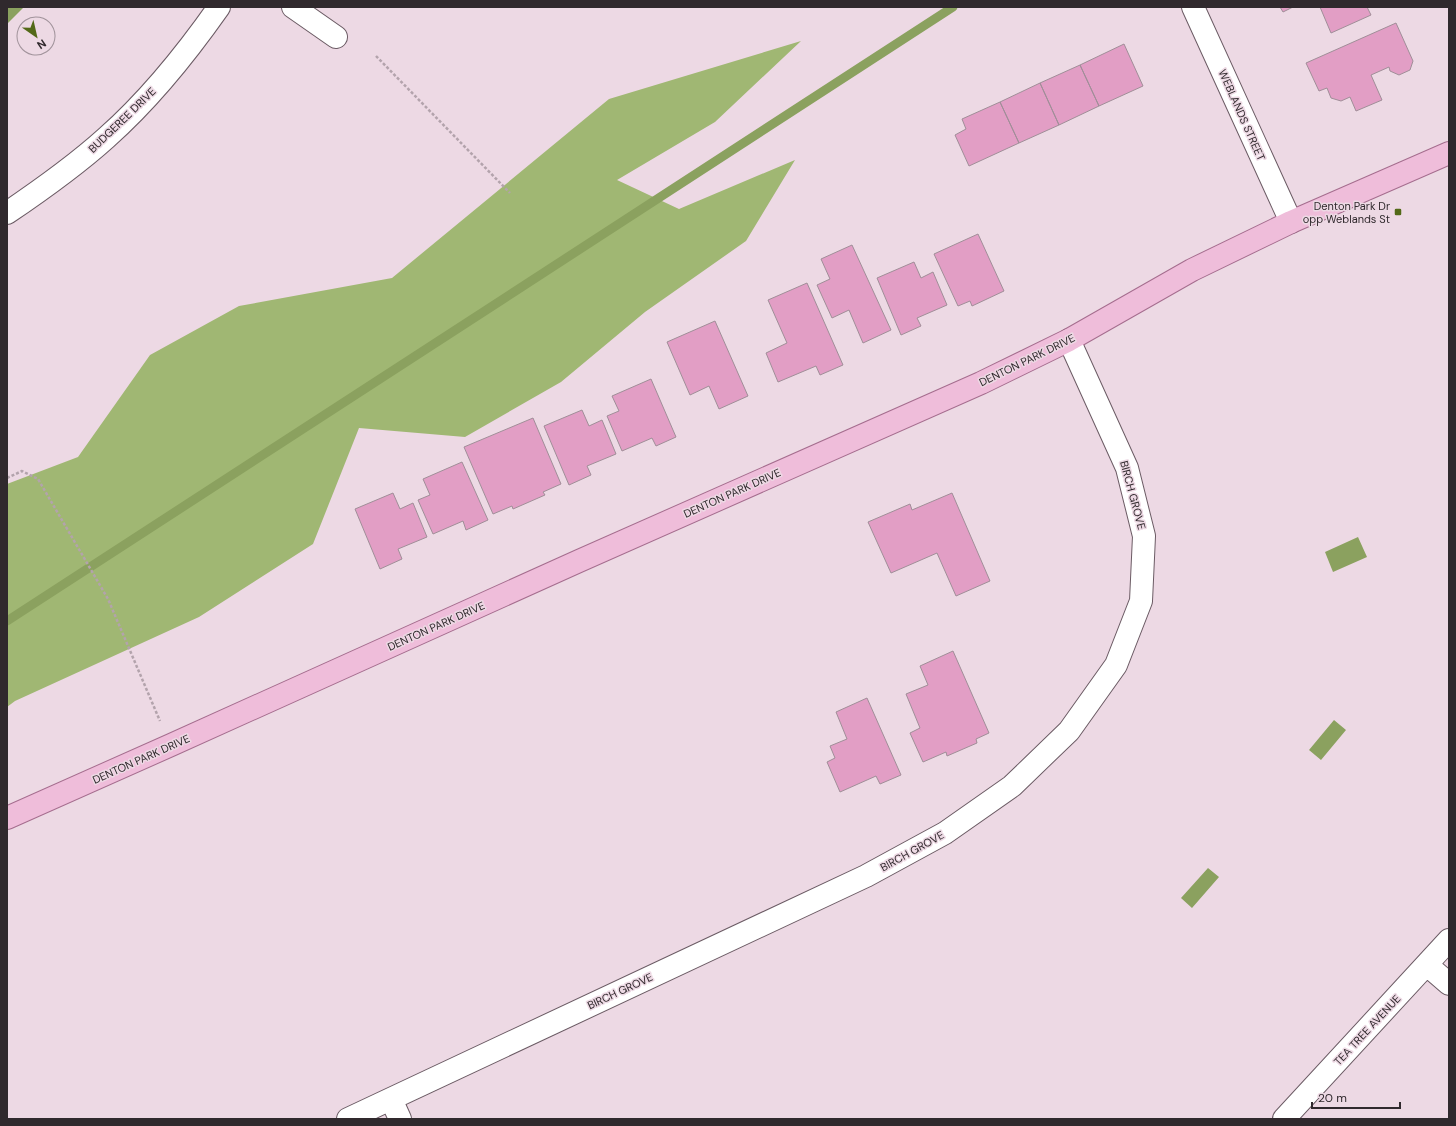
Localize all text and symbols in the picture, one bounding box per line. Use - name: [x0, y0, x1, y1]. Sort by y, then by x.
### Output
- north arrow: [16, 16, 56, 56]
- text: N: [34, 36, 49, 52]
- street label: WEBLANDS STREET: [1216, 67, 1268, 163]
- street label: BUDGEREE DRIVE: [85, 84, 159, 156]
- place label: Denton Park Dr opp Weblands St: [1303, 199, 1390, 226]
- marker: Denton Park Dr opp Weblands St: [1393, 207, 1403, 217]
- street label: DENTON PARK DRIVE: [977, 331, 1077, 389]
- street label: BIRCH GROVE: [1117, 459, 1149, 531]
- street label: DENTON PARK DRIVE: [681, 465, 783, 521]
- street label: DENTON PARK DRIVE: [385, 598, 487, 654]
- street label: DENTON PARK DRIVE: [90, 731, 192, 787]
- street label: BIRCH GROVE: [878, 828, 946, 874]
- street label: BIRCH GROVE: [585, 970, 655, 1012]
- street label: TEA TREE AVENUE: [1331, 992, 1403, 1068]
- scale bar: [1312, 1084, 1400, 1110]
- text: 20 m: [1318, 1090, 1347, 1106]

